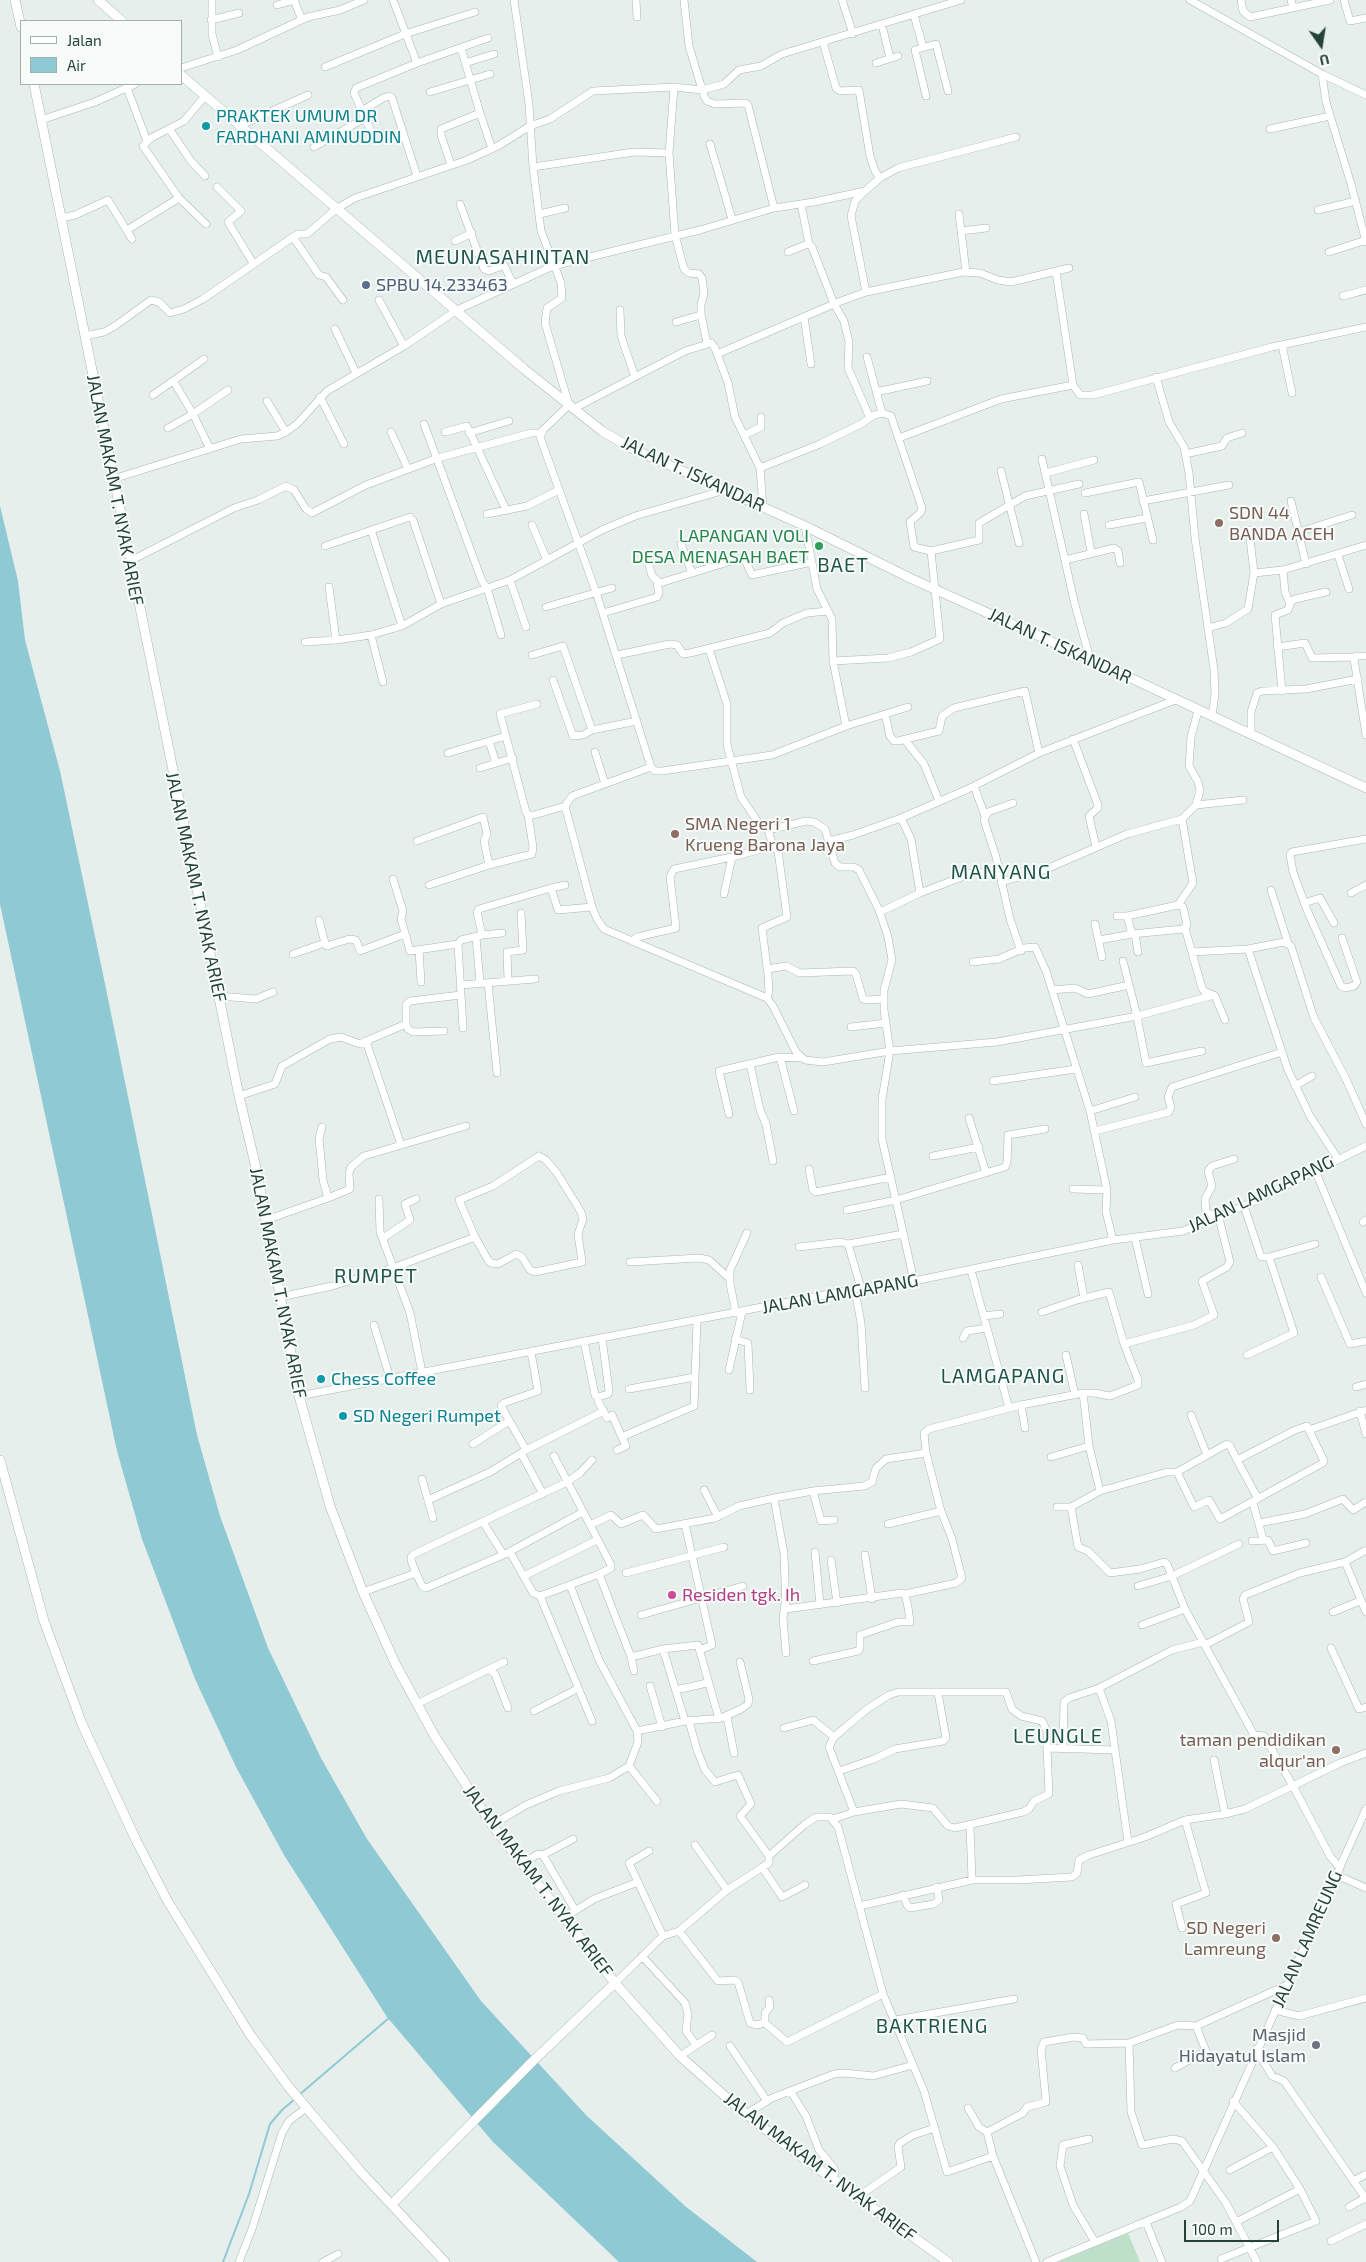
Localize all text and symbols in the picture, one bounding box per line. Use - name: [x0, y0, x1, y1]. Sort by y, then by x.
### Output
- legend: [20, 20, 182, 85]
- north arrow: [1296, 20, 1346, 70]
- text: Jalan: [67, 31, 102, 49]
- text: U: [1318, 51, 1331, 69]
- text: Air: [67, 56, 86, 74]
- place label: PRAKTEK UMUM DR FARDHANI AMINUDDIN: [216, 105, 401, 148]
- marker: PRAKTEK UMUM DR FARDHANI AMINUDDIN: [200, 120, 212, 132]
- district label: MEUNASAHINTAN: [414, 245, 592, 269]
- place label: SPBU 14.233463: [376, 274, 508, 296]
- marker: SPBU 14.233463: [360, 279, 372, 291]
- street label: JALAN MAKAM T. NYAK ARIEF: [82, 372, 148, 608]
- street label: JALAN T. ISKANDAR: [618, 431, 768, 517]
- place label: SDN 44 BANDA ACEH: [1229, 502, 1335, 544]
- marker: SDN 44 BANDA ACEH: [1213, 517, 1225, 529]
- place label: LAPANGAN VOLI DESA MENASAH BAET: [632, 525, 809, 568]
- marker: LAPANGAN VOLI DESA MENASAH BAET: [813, 540, 825, 552]
- district label: BAET: [817, 553, 869, 577]
- street label: JALAN T. ISKANDAR: [985, 603, 1135, 689]
- street label: JALAN MAKAM T. NYAK ARIEF: [161, 770, 231, 1004]
- place label: SMA Negeri 1 Krueng Barona Jaya: [685, 813, 845, 856]
- marker: SMA Negeri 1 Krueng Barona Jaya: [669, 828, 681, 840]
- district label: MANYANG: [950, 860, 1052, 884]
- street label: JALAN LAMGAPANG: [1185, 1151, 1337, 1237]
- street label: JALAN MAKAM T. NYAK ARIEF: [245, 1165, 311, 1401]
- district label: RUMPET: [333, 1264, 419, 1288]
- street label: JALAN LAMGAPANG: [760, 1270, 920, 1318]
- district label: LAMGAPANG: [940, 1364, 1066, 1388]
- place label: Chess Coffee: [331, 1368, 436, 1390]
- marker: Chess Coffee: [315, 1373, 327, 1385]
- place label: SD Negeri Rumpet: [353, 1405, 501, 1427]
- marker: SD Negeri Rumpet: [337, 1410, 349, 1422]
- place label: Residen tgk. Ih: [682, 1584, 800, 1606]
- marker: Residen tgk. Ih: [666, 1589, 678, 1601]
- district label: LEUNGLE: [1012, 1724, 1104, 1748]
- place label: taman pendidikan alqur'an: [1180, 1729, 1326, 1772]
- marker: taman pendidikan alqur'an: [1330, 1744, 1342, 1756]
- street label: JALAN MAKAM T. NYAK ARIEF: [459, 1781, 617, 1981]
- street label: JALAN LAMREUNG: [1267, 1867, 1347, 2011]
- place label: SD Negeri Lamreung: [1184, 1917, 1266, 1960]
- marker: SD Negeri Lamreung: [1270, 1932, 1282, 1944]
- district label: BAKTRIENG: [875, 2014, 989, 2038]
- place label: Masjid Hidayatul Islam: [1179, 2024, 1306, 2066]
- marker: Masjid Hidayatul Islam: [1310, 2039, 1322, 2051]
- street label: JALAN MAKAM T. NYAK ARIEF: [720, 2088, 920, 2246]
- scale bar: [1186, 2210, 1281, 2242]
- text: 100 m: [1192, 2220, 1233, 2238]

